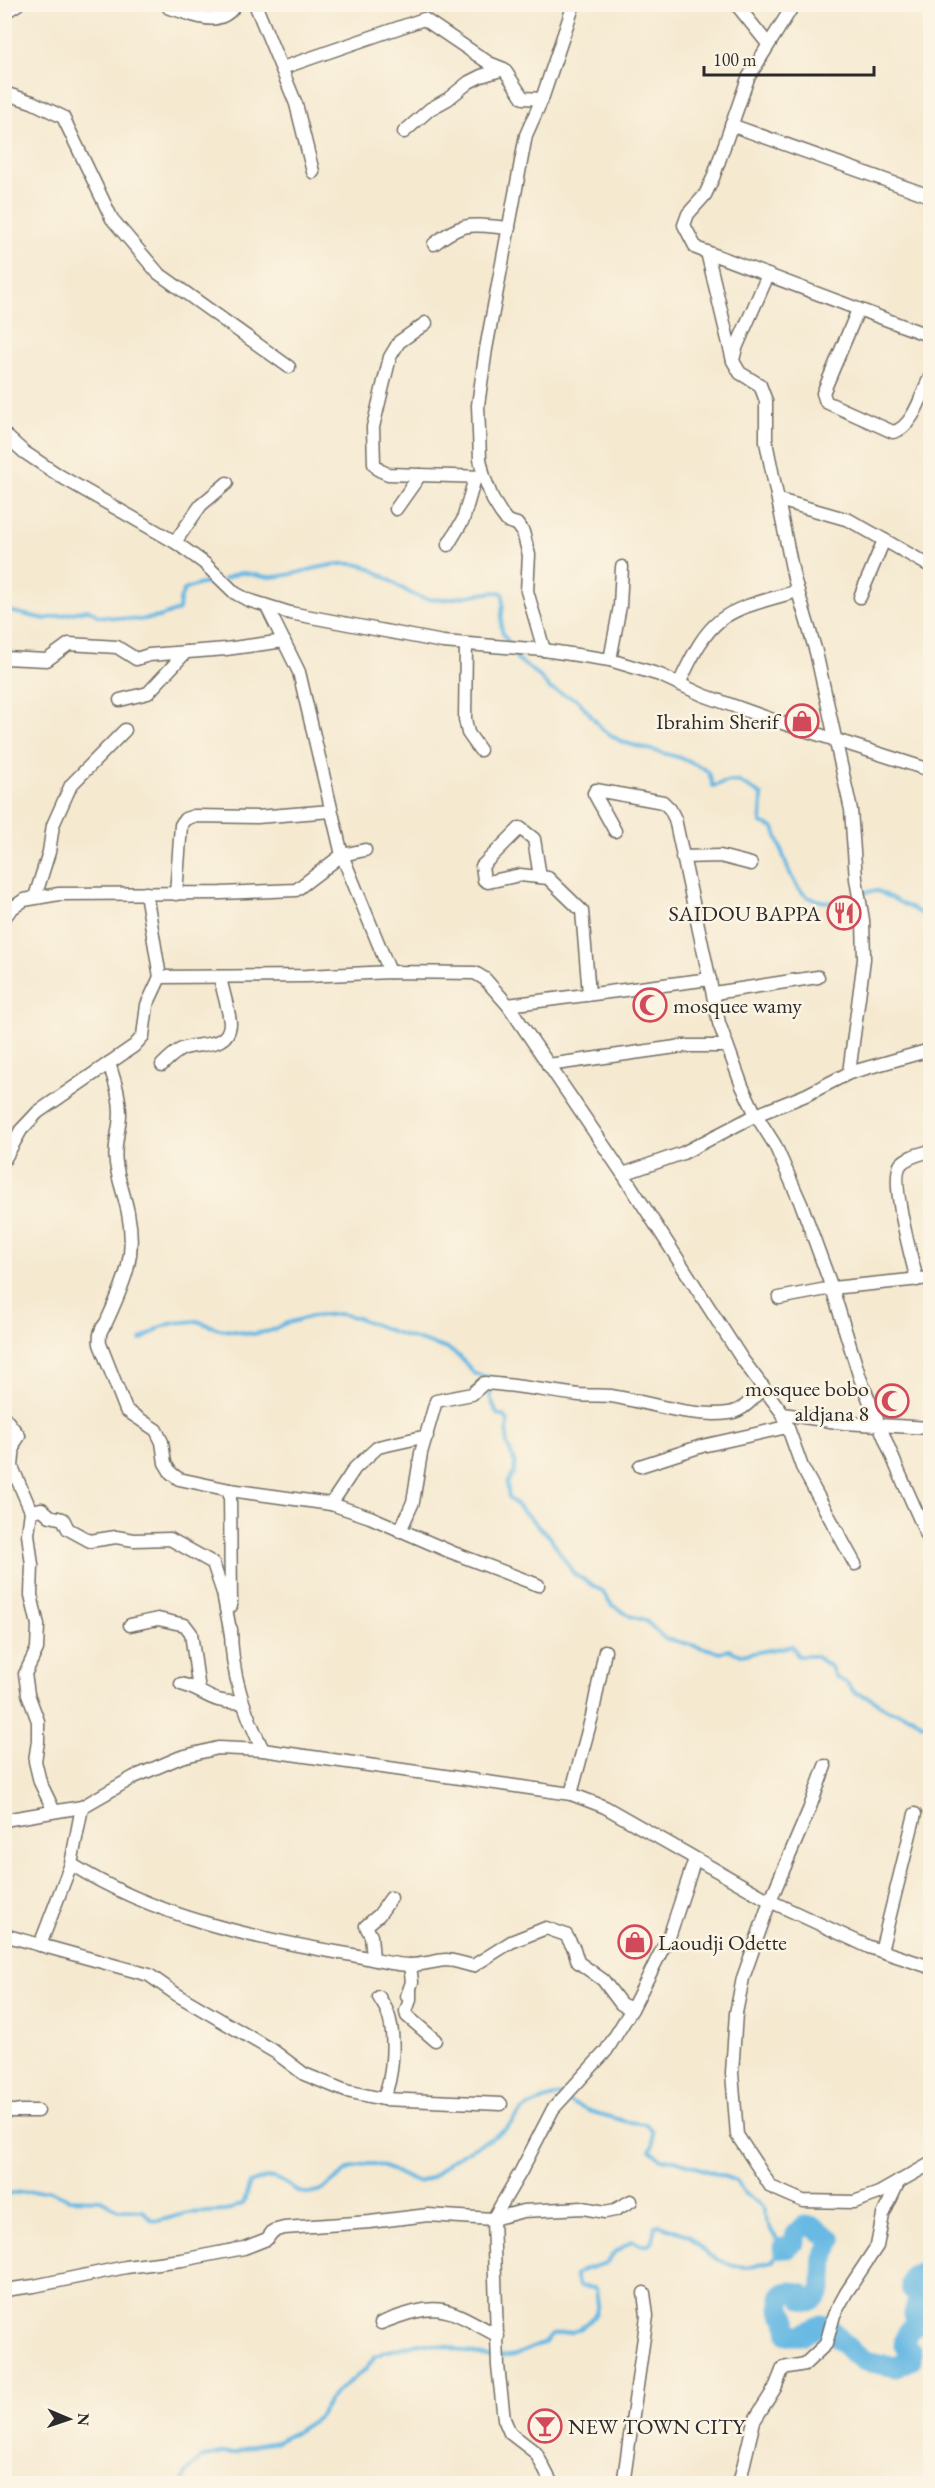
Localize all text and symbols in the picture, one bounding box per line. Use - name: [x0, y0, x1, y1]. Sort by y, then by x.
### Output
- scale bar: [704, 39, 874, 77]
- text: 100 m: [713, 48, 757, 71]
- shop icon: Ibrahim Sherif: [784, 703, 820, 739]
- place label: Ibrahim Sherif: [656, 707, 782, 736]
- restaurant icon: SAIDOU BAPPA: [826, 895, 862, 931]
- place label: SAIDOU BAPPA: [668, 899, 822, 928]
- mosque icon: mosquee wamy: [632, 987, 668, 1023]
- place label: mosquee wamy: [673, 991, 802, 1020]
- place label: mosquee bobo aldjana 8: [745, 1374, 869, 1428]
- mosque icon: mosquee bobo aldjana 8: [874, 1383, 910, 1419]
- shop icon: Laoudji Odette: [617, 1924, 653, 1960]
- place label: Laoudji Odette: [658, 1928, 787, 1957]
- north arrow: [39, 2389, 99, 2449]
- bar icon: NEW TOWN CITY: [527, 2408, 563, 2444]
- place label: NEW TOWN CITY: [568, 2412, 747, 2441]
- text: N: [73, 2413, 94, 2426]

